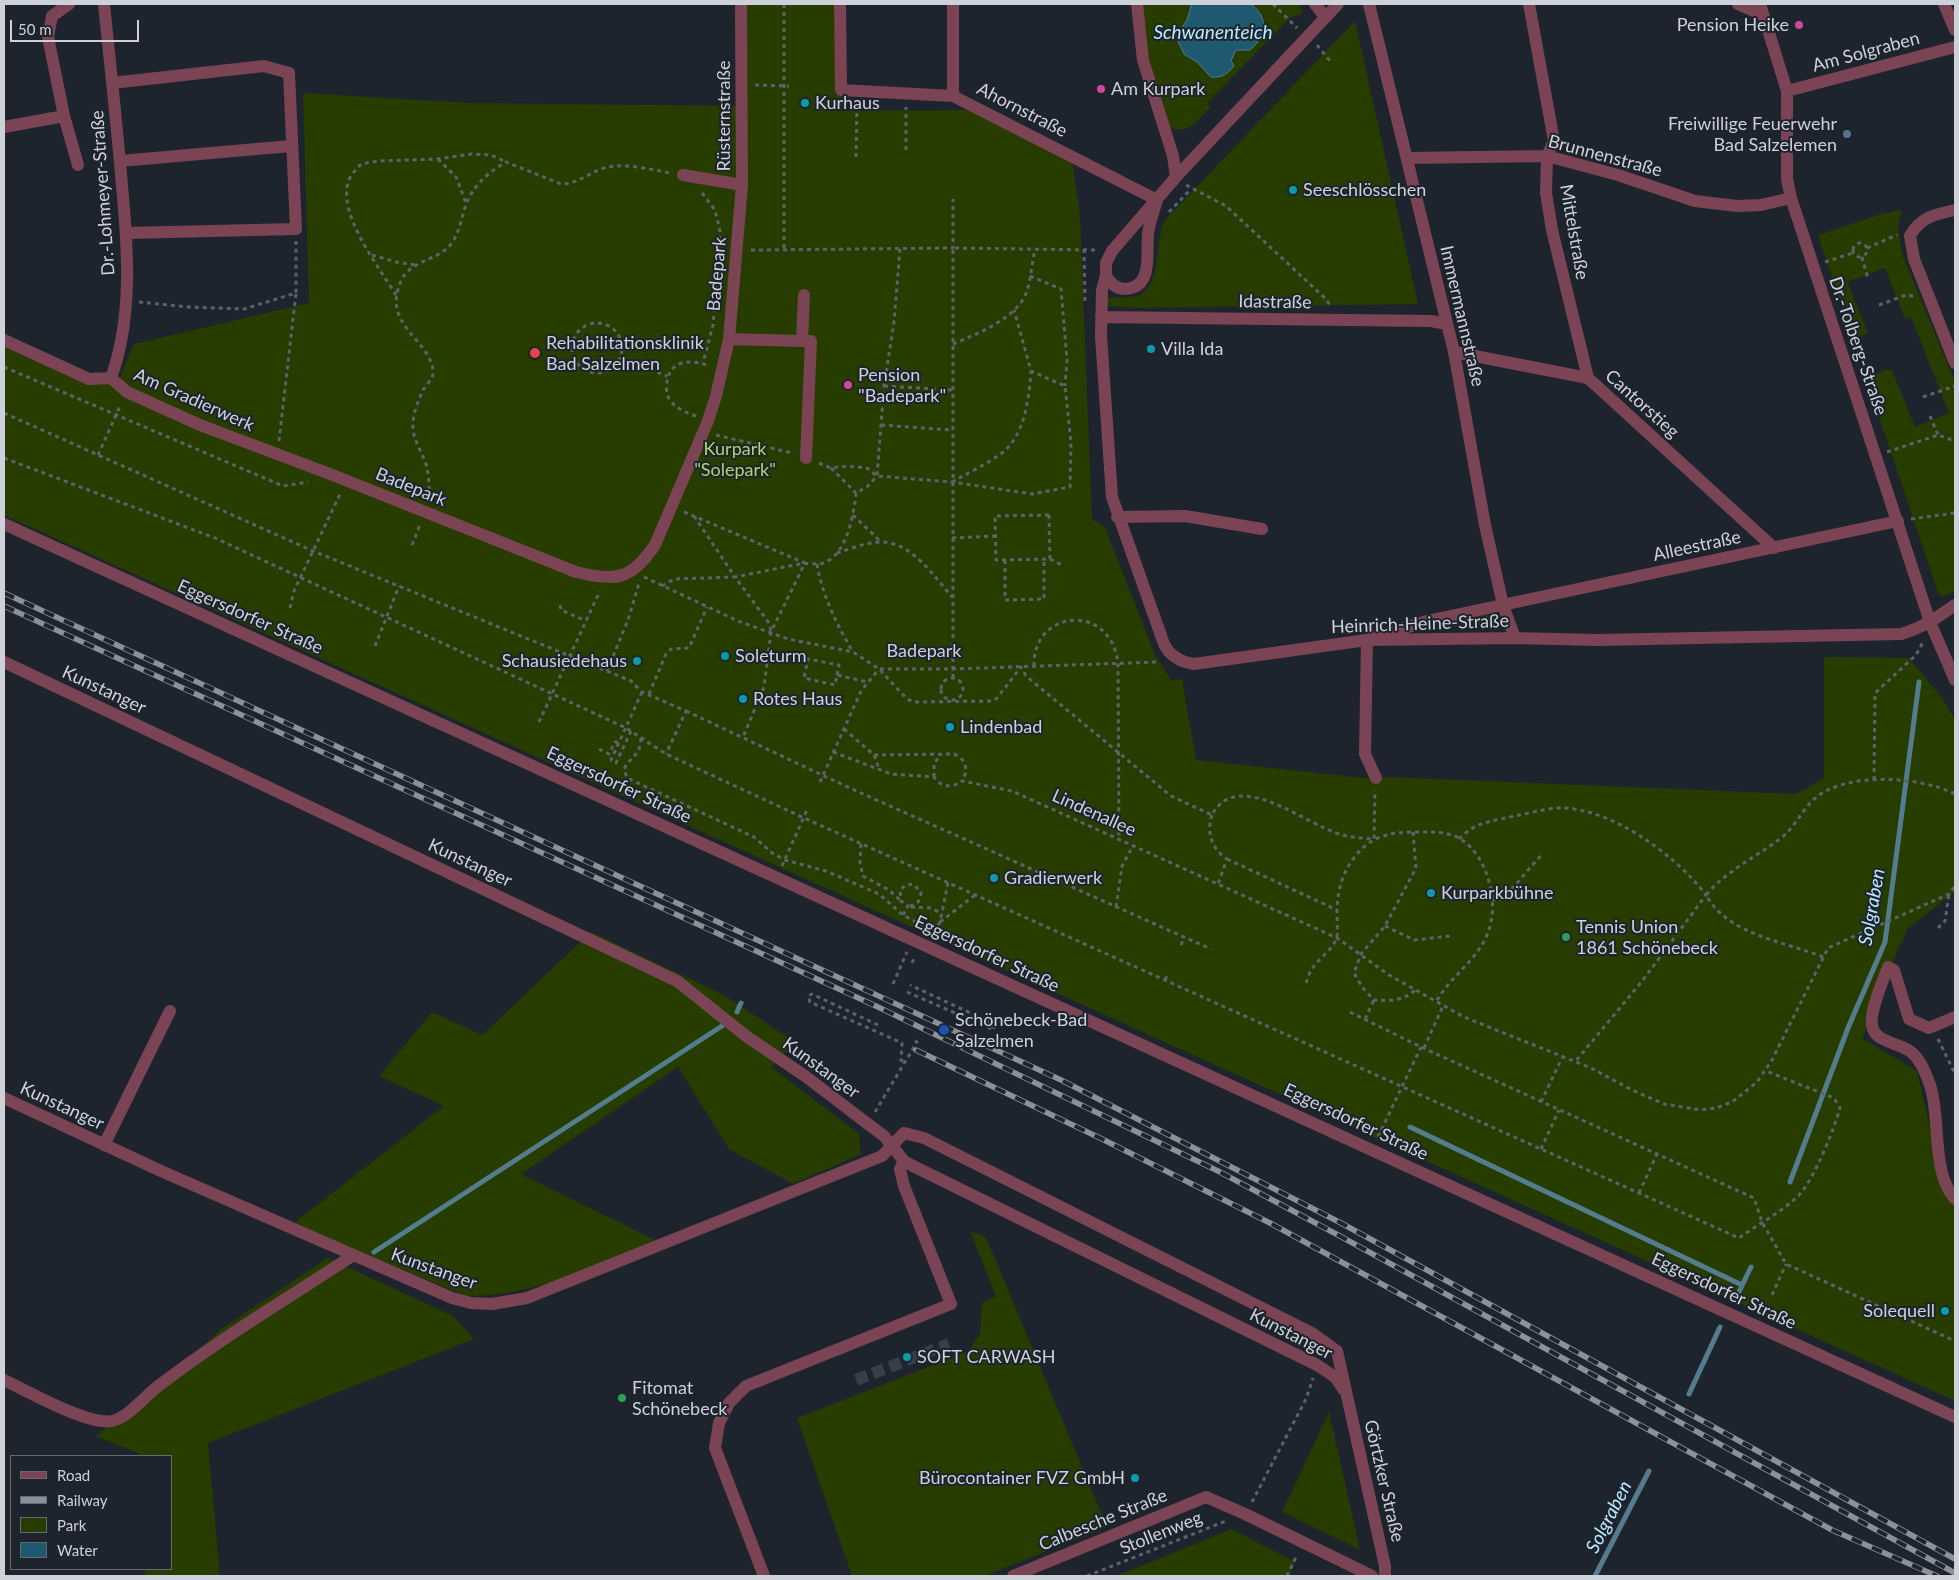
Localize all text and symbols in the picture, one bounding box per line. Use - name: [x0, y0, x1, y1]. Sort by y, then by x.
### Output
- scale bar: [12, 10, 141, 42]
- place label: Pension Heike: [1677, 14, 1789, 36]
- marker: Pension Heike: [1793, 19, 1805, 31]
- text: 50 m: [18, 20, 52, 38]
- water label: Schwanenteich: [1153, 22, 1273, 44]
- street label: Am Solgraben: [1810, 27, 1922, 77]
- street label: Rüsternstraße: [713, 61, 735, 171]
- street label: Ahornstraße: [973, 78, 1071, 142]
- place label: Am Kurpark: [1111, 78, 1205, 100]
- marker: Am Kurpark: [1095, 83, 1107, 95]
- place label: Kurhaus: [815, 92, 880, 114]
- marker: Kurhaus: [799, 97, 811, 109]
- street label: Dr.-Lohmeyer-Straße: [86, 110, 120, 276]
- place label: Freiwillige Feuerwehr Bad Salzelemen: [1668, 113, 1837, 156]
- marker: Freiwillige Feuerwehr Bad Salzelemen: [1841, 128, 1853, 140]
- street label: Brunnenstraße: [1546, 130, 1664, 182]
- place label: Seeschlösschen: [1303, 179, 1426, 201]
- street label: Mittelstraße: [1555, 183, 1593, 281]
- marker: Seeschlösschen: [1287, 184, 1299, 196]
- street label: Badepark: [703, 236, 731, 312]
- street label: Immermannstraße: [1435, 243, 1489, 389]
- street label: Dr.-Tolberg-Straße: [1824, 274, 1892, 418]
- street label: Idastraße: [1238, 291, 1312, 313]
- place label: Rehabilitationsklinik Bad Salzelmen: [546, 332, 704, 374]
- place label: Villa Ida: [1161, 338, 1223, 360]
- marker: Villa Ida: [1145, 343, 1157, 355]
- marker: Rehabilitationsklinik Bad Salzelmen: [528, 346, 542, 360]
- street label: Am Gradierwerk: [130, 364, 258, 436]
- place label: Pension "Badepark": [858, 364, 946, 406]
- street label: Cantorstieg: [1601, 365, 1683, 443]
- marker: Pension "Badepark": [842, 379, 854, 391]
- park label: Kurpark "Solepark": [694, 438, 776, 480]
- street label: Badepark: [372, 463, 450, 511]
- street label: Alleestraße: [1651, 526, 1743, 566]
- street label: Eggersdorfer Straße: [174, 575, 326, 659]
- street label: Heinrich-Heine-Straße: [1331, 610, 1509, 638]
- street label: Badepark: [887, 640, 961, 662]
- place label: Soleturm: [735, 645, 806, 667]
- place label: Schausiedehaus: [502, 650, 627, 672]
- marker: Soleturm: [719, 650, 731, 662]
- marker: Schausiedehaus: [631, 655, 643, 667]
- street label: Kunstanger: [59, 661, 149, 719]
- place label: Rotes Haus: [753, 688, 842, 710]
- marker: Rotes Haus: [737, 693, 749, 705]
- place label: Lindenbad: [960, 716, 1042, 738]
- marker: Lindenbad: [944, 721, 956, 733]
- street label: Eggersdorfer Straße: [543, 742, 695, 828]
- street label: Lindenallee: [1049, 785, 1139, 841]
- street label: Kunstanger: [425, 834, 515, 892]
- place label: Gradierwerk: [1004, 867, 1102, 889]
- water label: Solgraben: [1854, 867, 1890, 947]
- marker: Gradierwerk: [988, 872, 1000, 884]
- place label: Kurparkbühne: [1441, 882, 1553, 904]
- marker: Kurparkbühne: [1425, 887, 1437, 899]
- street label: Eggersdorfer Straße: [911, 911, 1063, 997]
- place label: Tennis Union 1861 Schönebeck: [1576, 916, 1718, 959]
- marker: Tennis Union 1861 Schönebeck: [1560, 931, 1572, 943]
- place label: Schönebeck-Bad Salzelmen: [955, 1009, 1087, 1052]
- marker: Schönebeck-Bad Salzelmen: [937, 1023, 951, 1037]
- street label: Kunstanger: [778, 1033, 864, 1103]
- street label: Kunstanger: [17, 1077, 107, 1135]
- street label: Eggersdorfer Straße: [1280, 1079, 1432, 1165]
- street label: Kunstanger: [388, 1243, 480, 1295]
- street label: Eggersdorfer Straße: [1648, 1248, 1800, 1334]
- place label: Solequell: [1863, 1300, 1935, 1322]
- street label: Kunstanger: [1246, 1304, 1336, 1364]
- marker: Solequell: [1939, 1305, 1951, 1317]
- place label: SOFT CARWASH: [917, 1346, 1055, 1368]
- marker: SOFT CARWASH: [901, 1351, 913, 1363]
- place label: Fitomat Schönebeck: [632, 1377, 727, 1420]
- marker: Fitomat Schönebeck: [616, 1392, 628, 1404]
- street label: Görtzker Straße: [1359, 1418, 1409, 1544]
- legend: [10, 1455, 172, 1570]
- text: Road: [57, 1466, 90, 1484]
- place label: Bürocontainer FVZ GmbH: [919, 1467, 1125, 1489]
- marker: Bürocontainer FVZ GmbH: [1129, 1472, 1141, 1484]
- water label: Solgraben: [1581, 1477, 1637, 1557]
- street label: Calbesche Straße: [1036, 1484, 1170, 1556]
- text: Railway: [57, 1491, 108, 1509]
- street label: Stollenweg: [1117, 1507, 1205, 1559]
- text: Park: [57, 1516, 86, 1534]
- text: Water: [57, 1541, 98, 1559]

